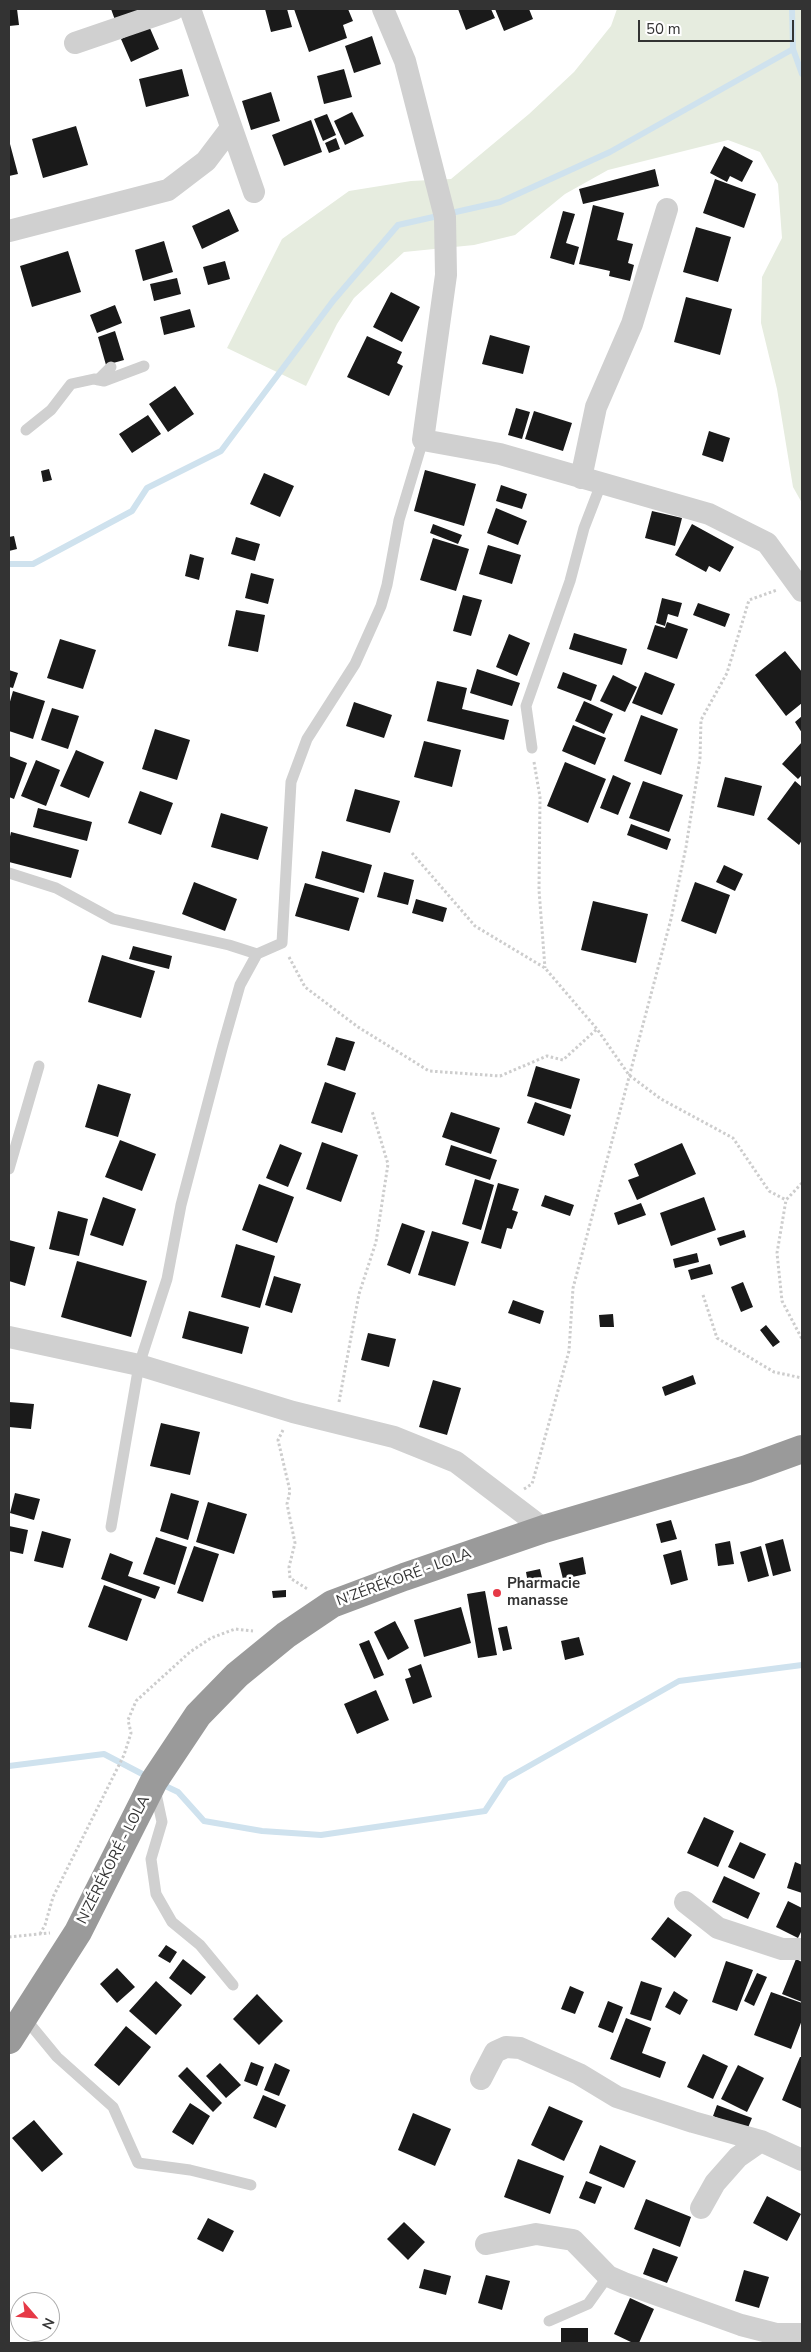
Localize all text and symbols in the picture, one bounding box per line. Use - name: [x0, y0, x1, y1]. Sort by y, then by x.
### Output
- scale bar: [641, 10, 797, 42]
- text: 50 m: [646, 19, 681, 39]
- street label: N'ZÉRÉKORÉ - LOLA: [334, 1545, 474, 1611]
- place label: Pharmacie manasse: [507, 1575, 580, 1610]
- marker: Pharmacie manasse: [491, 1587, 503, 1599]
- street label: N'ZÉRÉKORÉ - LOLA: [74, 1793, 154, 1927]
- north arrow: [10, 2292, 60, 2342]
- text: N: [37, 2315, 59, 2333]

